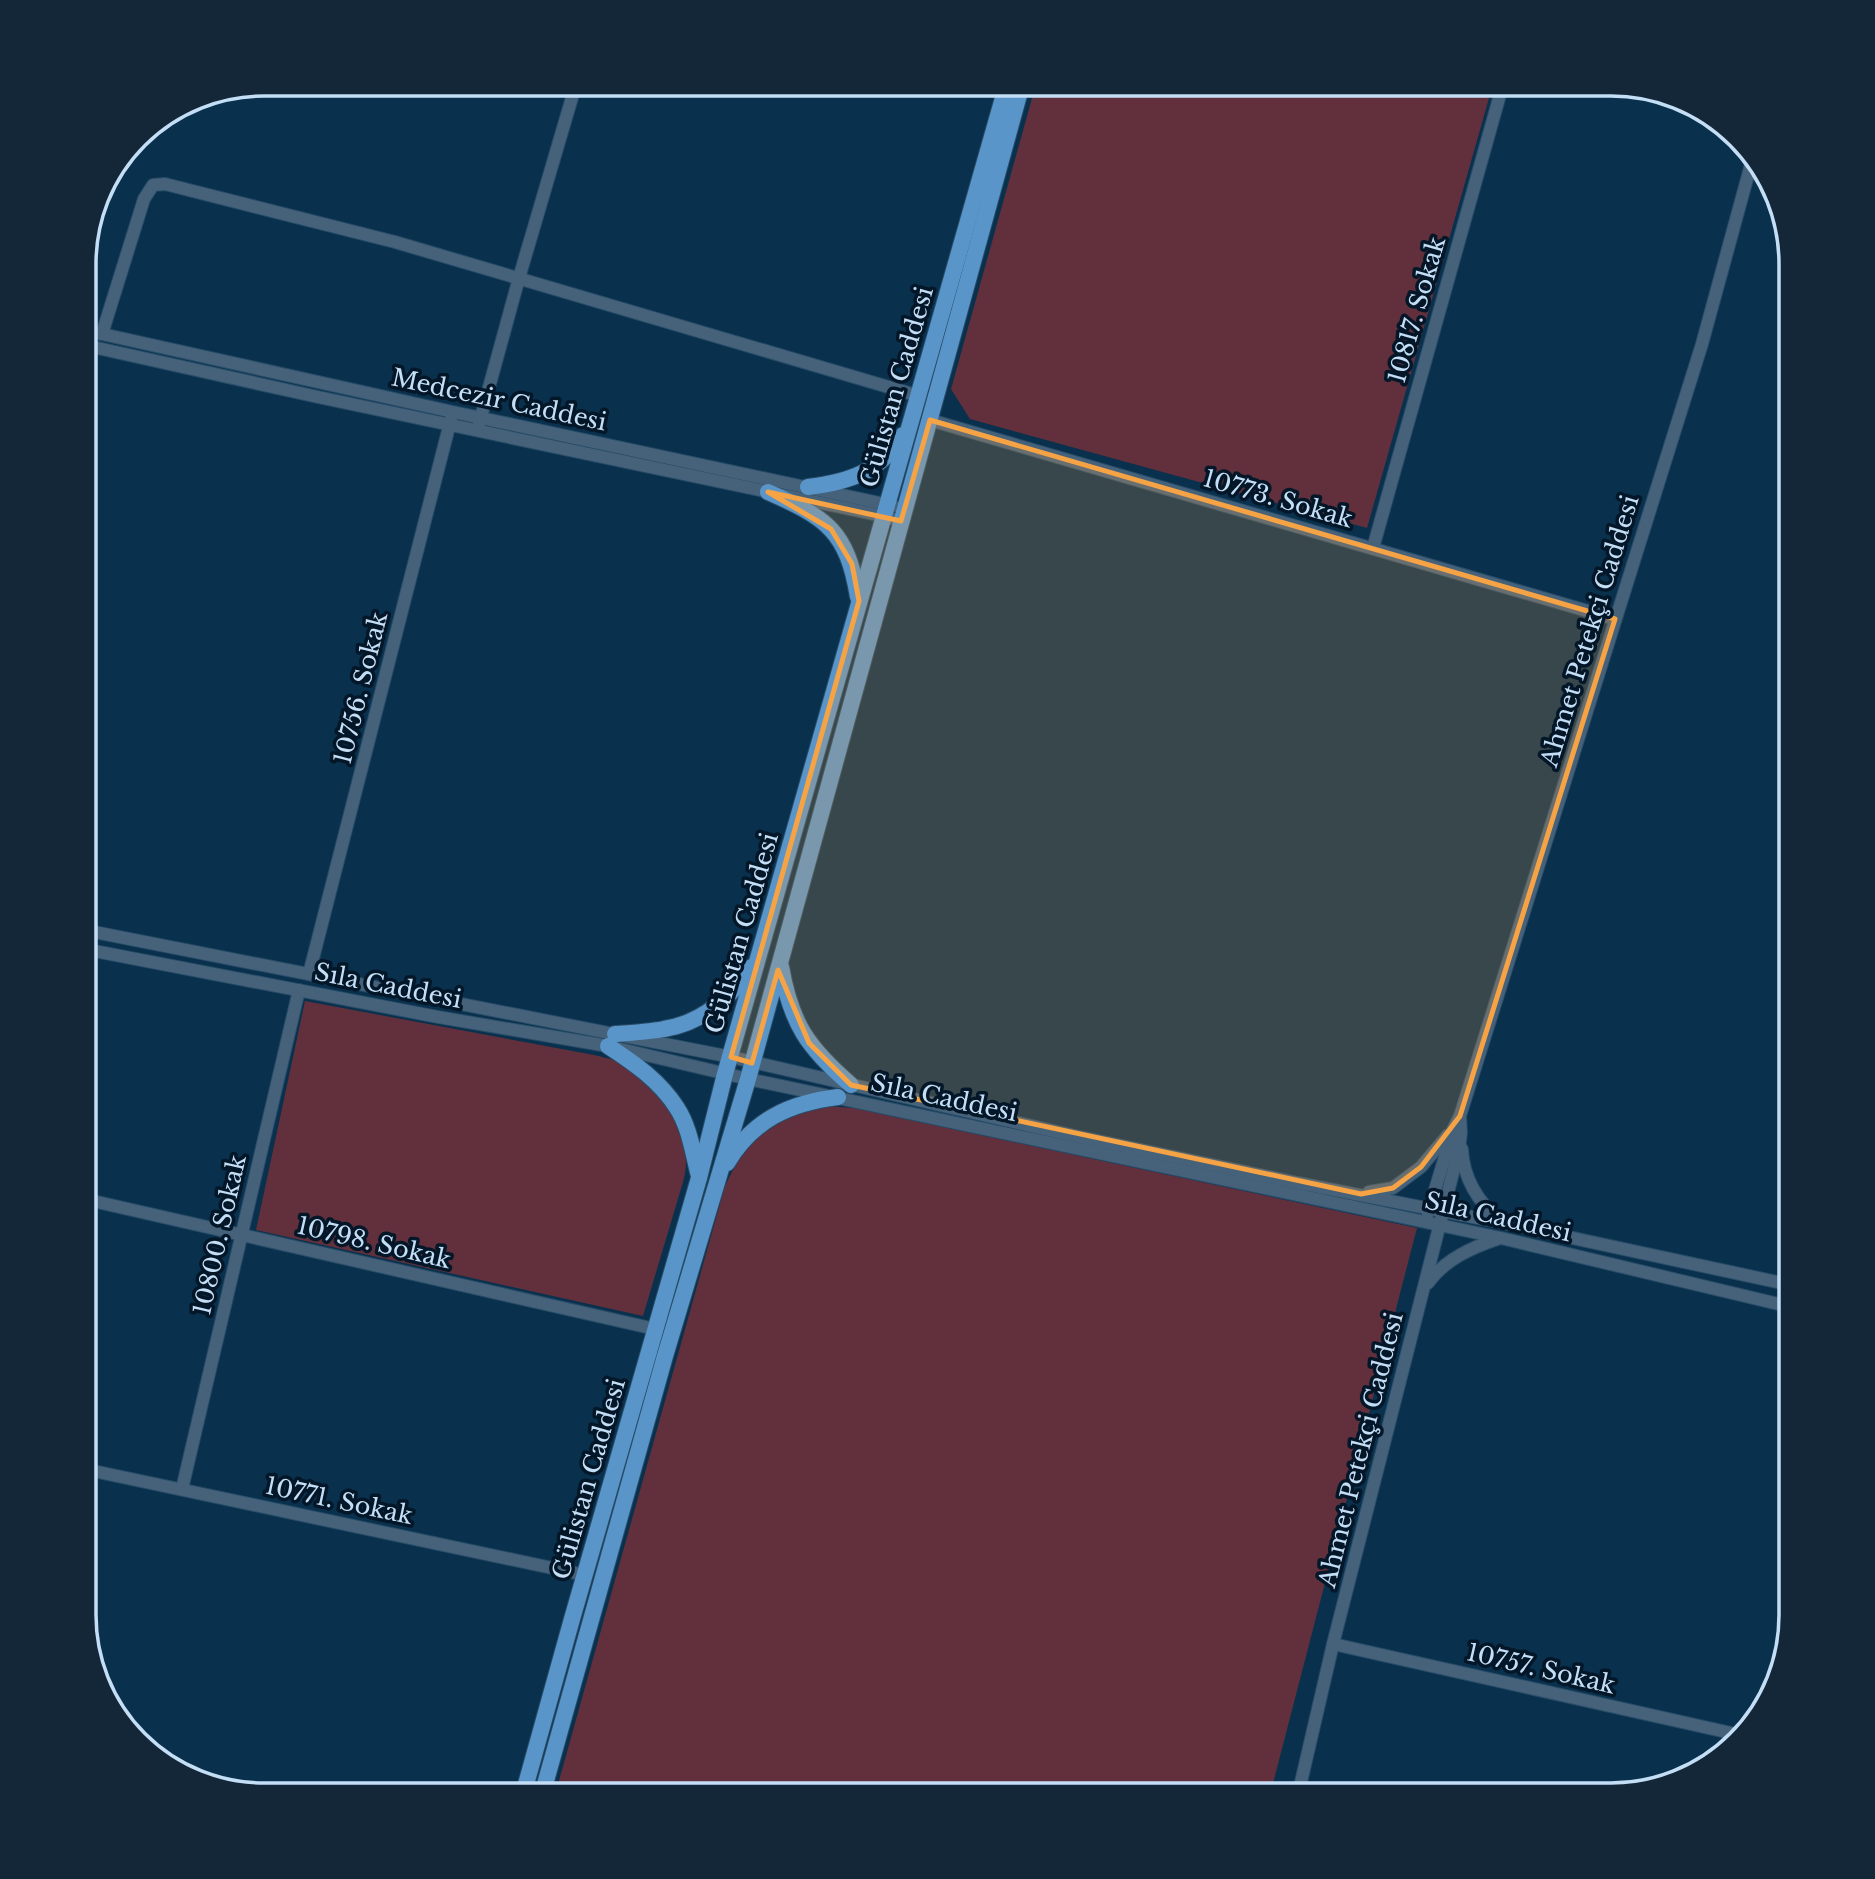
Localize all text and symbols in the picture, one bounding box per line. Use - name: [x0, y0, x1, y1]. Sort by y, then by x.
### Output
- street label: 10817. Sokak: [1382, 233, 1451, 386]
- street label: Gülistan Caddesi: [854, 283, 939, 491]
- street label: Medcezir Caddesi: [389, 363, 609, 436]
- street label: 10773. Sokak: [1200, 463, 1356, 534]
- street label: Ahmet Petekçi Caddesi: [1534, 492, 1645, 771]
- street label: 10756. Sokak: [328, 609, 393, 767]
- street label: Gülistan Caddesi: [699, 829, 784, 1037]
- street label: Sıla Caddesi: [312, 957, 464, 1014]
- street label: Sıla Caddesi: [868, 1068, 1020, 1127]
- street label: 10800. Sokak: [187, 1152, 252, 1318]
- street label: Sıla Caddesi: [1422, 1186, 1574, 1247]
- street label: 10798. Sokak: [294, 1211, 454, 1274]
- street label: Ahmet Petekçi Caddesi: [1312, 1309, 1409, 1591]
- street label: Gülistan Caddesi: [546, 1375, 631, 1583]
- street label: 10771. Sokak: [263, 1471, 416, 1530]
- street label: 10757. Sokak: [1464, 1637, 1618, 1700]

